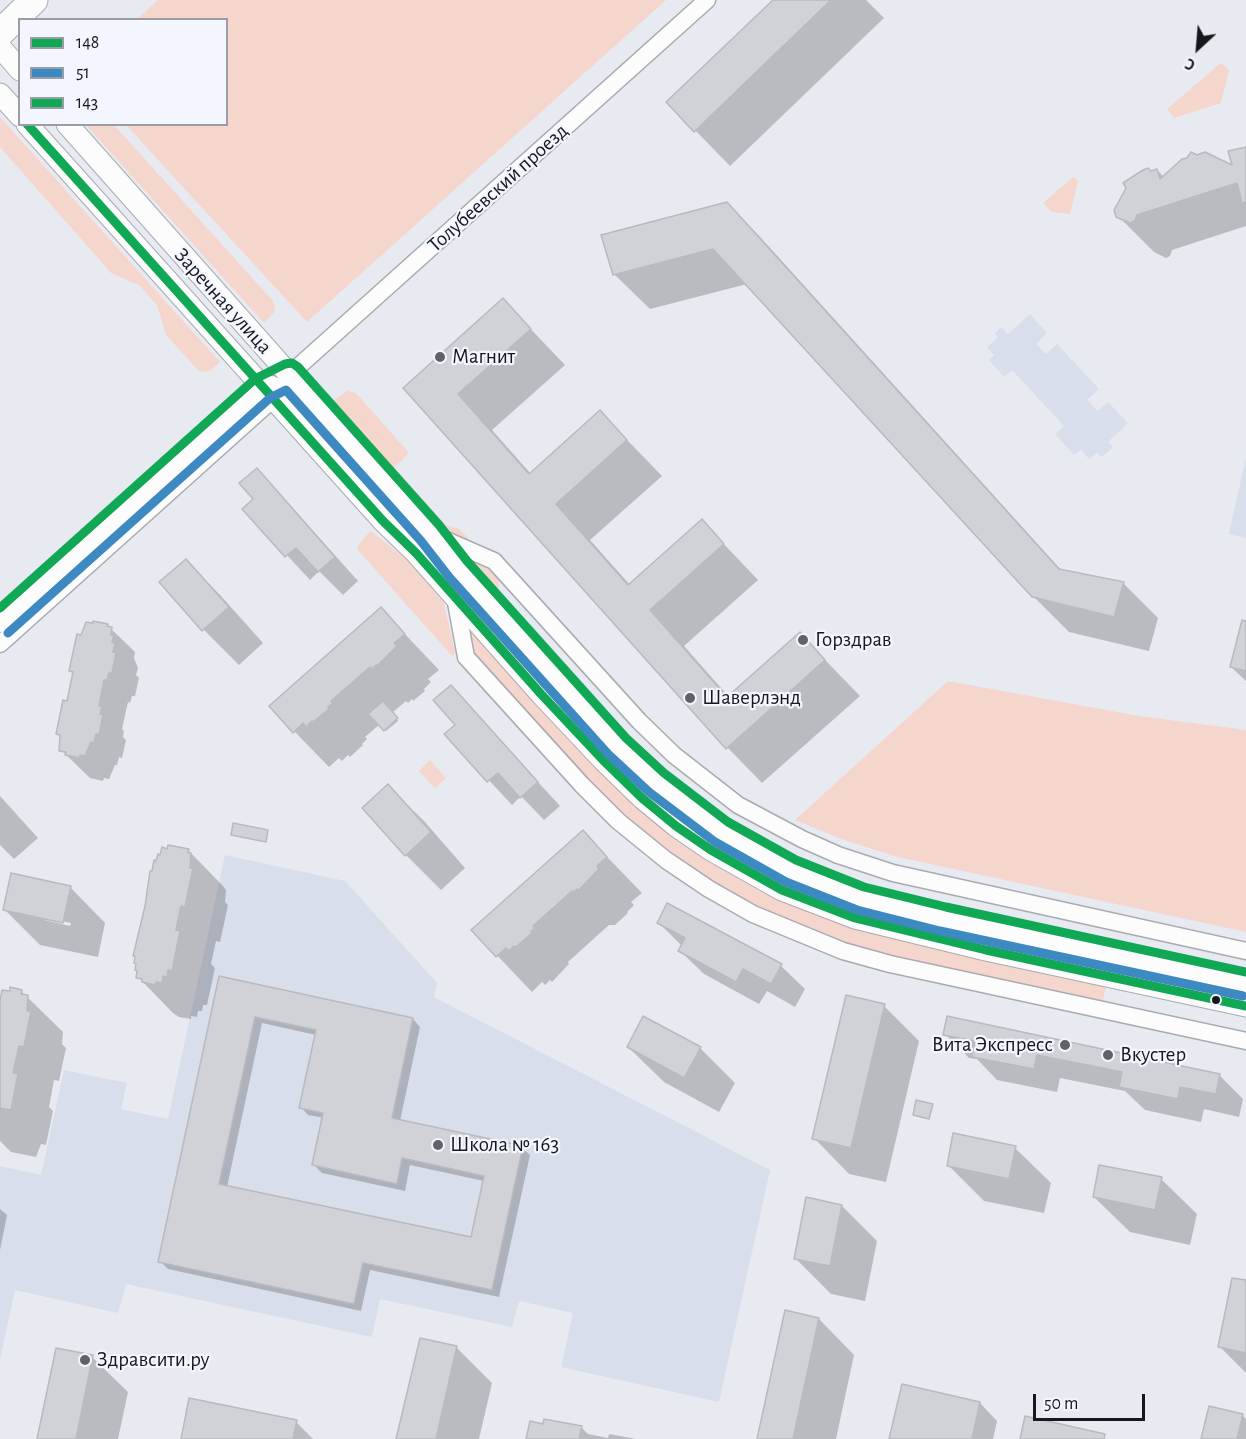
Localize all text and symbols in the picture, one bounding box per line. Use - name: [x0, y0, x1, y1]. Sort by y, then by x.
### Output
- legend: [18, 18, 228, 126]
- north arrow: [1168, 18, 1228, 78]
- text: 148: [76, 34, 99, 52]
- text: С: [1183, 55, 1198, 73]
- text: 51: [76, 64, 90, 82]
- text: 143: [76, 94, 98, 112]
- street label: Толубеевский проезд: [423, 118, 573, 258]
- street label: Заречная улица: [169, 243, 277, 359]
- place label: Магнит: [452, 344, 515, 370]
- marker: Магнит: [433, 350, 447, 364]
- place label: Горздрав: [815, 627, 892, 653]
- marker: Горздрав: [796, 633, 810, 647]
- place label: Шаверлэнд: [702, 685, 801, 711]
- marker: Шаверлэнд: [683, 691, 697, 705]
- unlabelled marker: [1210, 994, 1222, 1006]
- place label: Вита Экспресс: [932, 1032, 1053, 1058]
- marker: Вита Экспресс: [1058, 1038, 1072, 1052]
- place label: Вкустер: [1120, 1042, 1186, 1068]
- marker: Вкустер: [1101, 1048, 1115, 1062]
- place label: Школа № 163: [450, 1132, 559, 1158]
- marker: Школа № 163: [431, 1138, 445, 1152]
- place label: Здравсити.ру: [97, 1347, 209, 1373]
- marker: Здравсити.ру: [78, 1353, 92, 1367]
- scale bar: [1036, 1382, 1148, 1420]
- text: 50 m: [1044, 1395, 1078, 1413]

